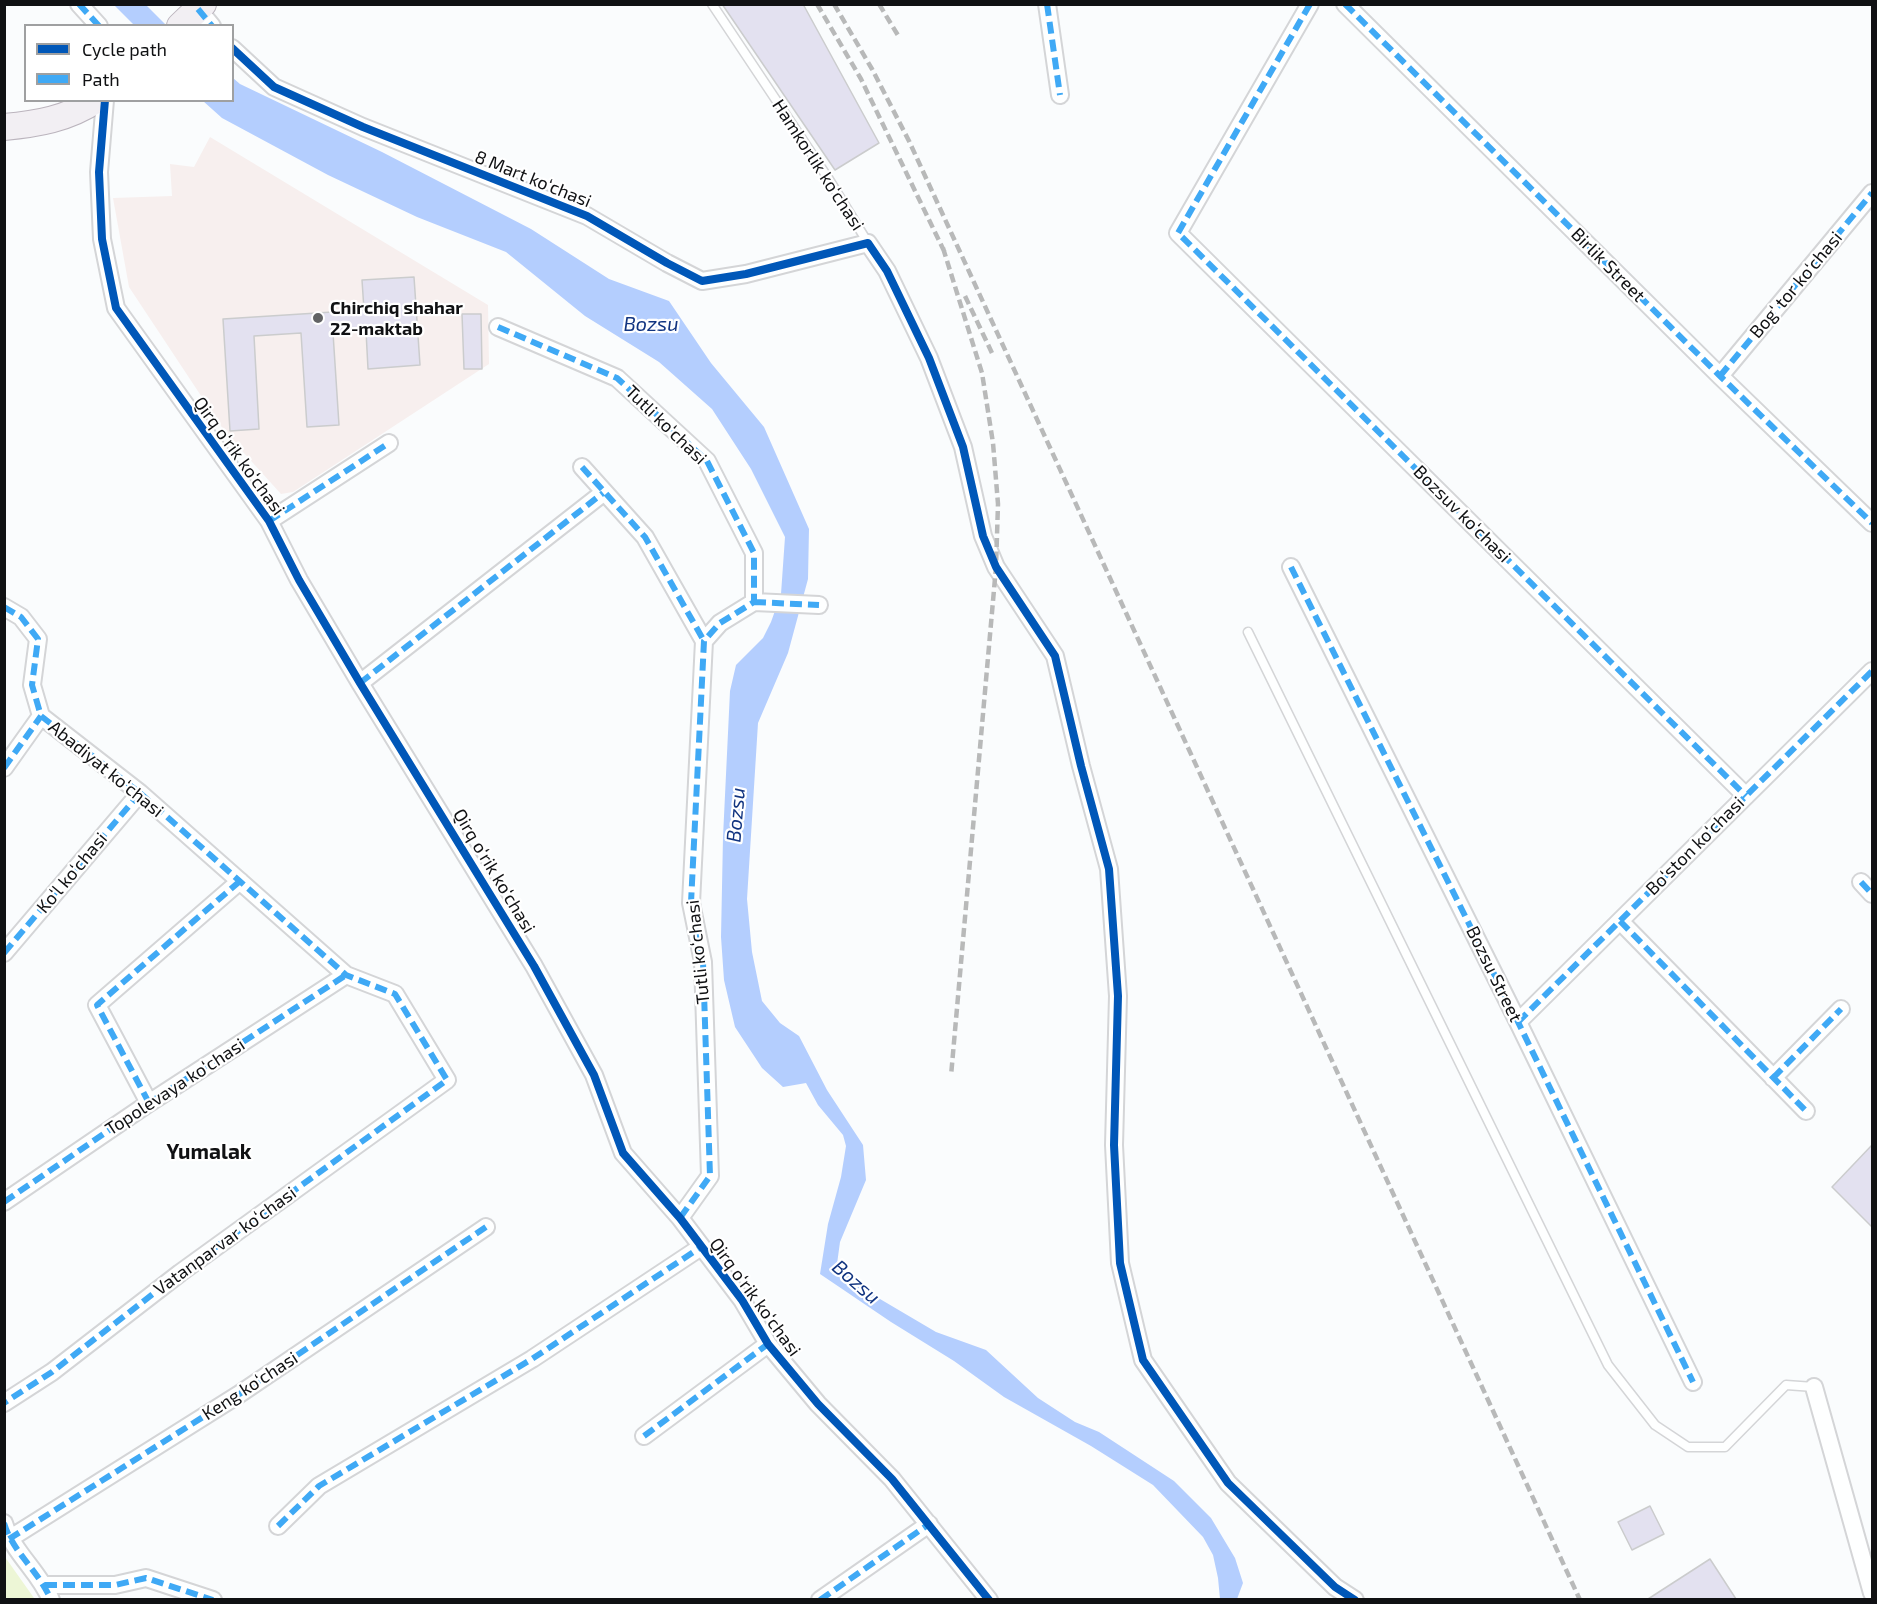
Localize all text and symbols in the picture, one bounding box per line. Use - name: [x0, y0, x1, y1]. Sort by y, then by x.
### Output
- legend: [24, 24, 234, 102]
- text: Cycle path: [82, 38, 167, 60]
- text: Path: [82, 68, 120, 90]
- street label: Hamkorlik ko‘chasi: [768, 95, 868, 235]
- street label: 8 Mart ko‘chasi: [472, 146, 594, 212]
- street label: Birlik Street: [1566, 223, 1650, 307]
- street label: Bog‘ tor ko‘chasi: [1745, 227, 1847, 343]
- place label: Chirchiq shahar 22-maktab: [330, 297, 463, 340]
- marker: Chirchiq shahar 22-maktab: [311, 311, 325, 325]
- water label: Bozsu: [623, 312, 679, 336]
- street label: Tutli ko‘chasi: [621, 381, 711, 469]
- street label: Qirq o‘rik ko‘chasi: [189, 393, 289, 519]
- street label: Bozsuv ko‘chasi: [1409, 461, 1515, 567]
- street label: Abadiyat ko‘chasi: [44, 716, 168, 822]
- water label: Bozsu: [722, 786, 750, 844]
- street label: Bo‘ston ko‘chasi: [1641, 792, 1749, 900]
- street label: Qirq o‘rik ko‘chasi: [448, 805, 540, 937]
- street label: Ko‘l ko‘chasi: [32, 828, 112, 918]
- street label: Tutli ko‘chasi: [682, 899, 714, 1005]
- street label: Bozsu Street: [1462, 923, 1526, 1025]
- street label: Topolevaya ko‘chasi: [101, 1034, 249, 1140]
- district label: Yumalak: [166, 1139, 252, 1165]
- street label: Vatanparvar ko‘chasi: [150, 1182, 300, 1300]
- street label: Qirq o‘rik ko‘chasi: [705, 1234, 805, 1360]
- water label: Bozsu: [827, 1255, 885, 1309]
- street label: Keng ko‘chasi: [198, 1347, 302, 1425]

